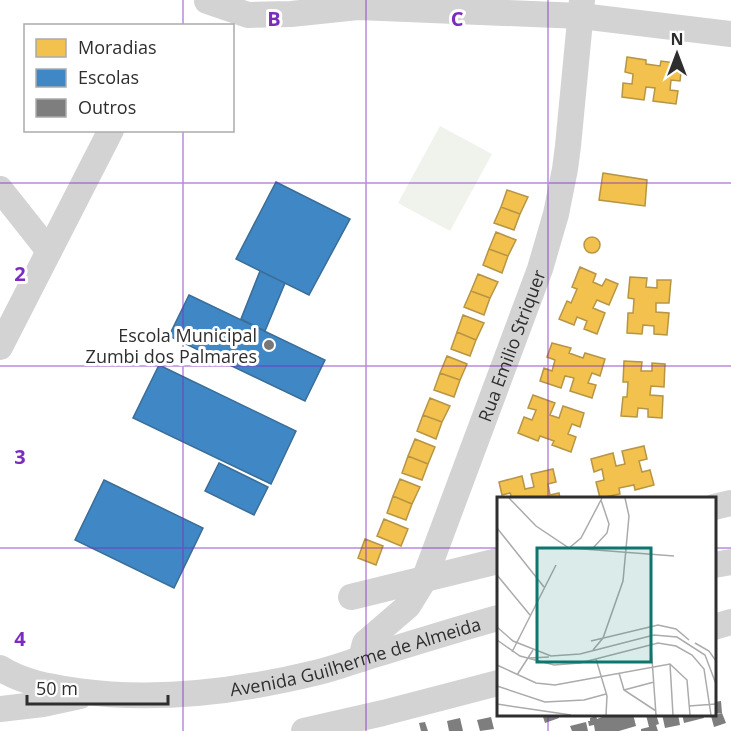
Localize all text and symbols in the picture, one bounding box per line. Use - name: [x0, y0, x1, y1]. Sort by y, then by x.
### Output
- text: B: [267, 5, 281, 32]
- text: C: [451, 5, 464, 32]
- legend: [24, 24, 234, 132]
- north arrow: [647, 24, 707, 84]
- text: N: [670, 28, 684, 50]
- text: Moradias: [78, 35, 157, 59]
- text: Escolas: [78, 65, 139, 89]
- text: Outros: [78, 95, 136, 119]
- text: 2: [14, 260, 26, 287]
- street label: Rua Emilio Striquer: [472, 266, 551, 425]
- place label: Escola Municipal Zumbi dos Palmares: [86, 323, 257, 368]
- marker: Escola Municipal Zumbi dos Palmares: [262, 338, 276, 352]
- text: 3: [14, 443, 26, 470]
- inset map: [497, 497, 716, 716]
- street label: Avenida Guilherme de Almeida: [228, 611, 483, 701]
- text: 4: [14, 625, 26, 652]
- scale bar: [27, 668, 168, 706]
- text: 50 m: [36, 676, 78, 700]

